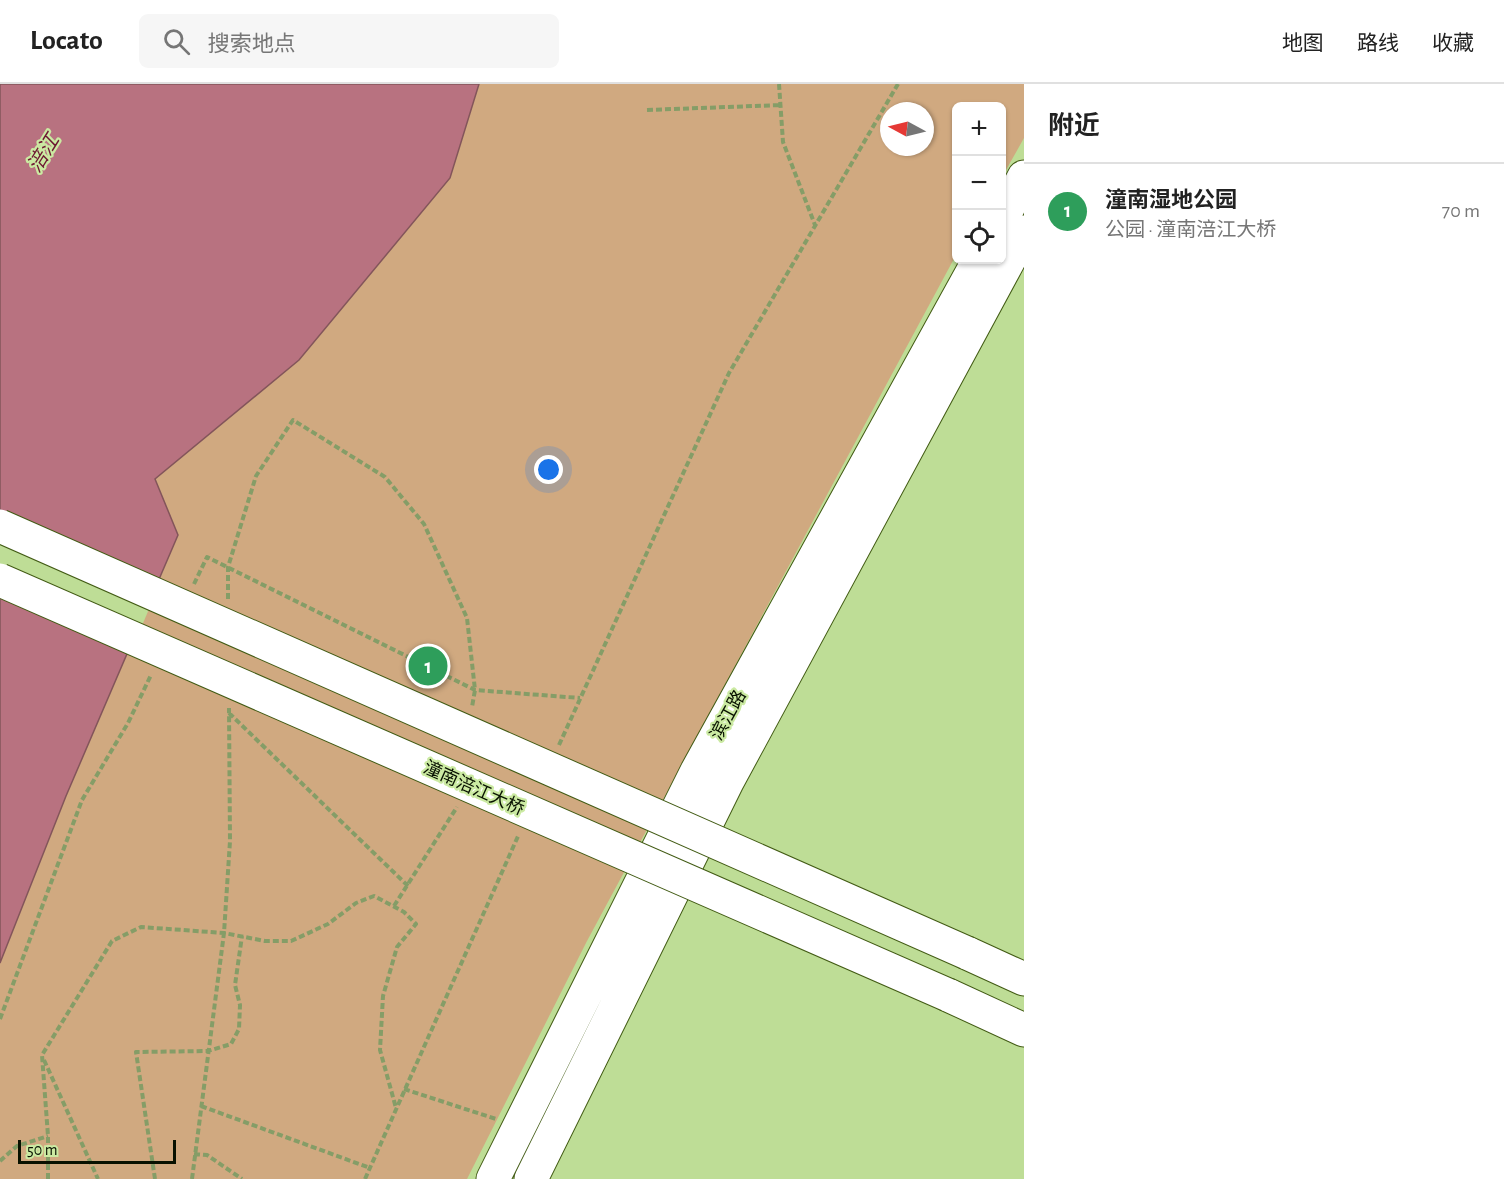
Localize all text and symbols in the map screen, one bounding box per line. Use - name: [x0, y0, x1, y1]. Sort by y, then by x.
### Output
- search box: [139, 14, 559, 68]
- icon: search: [160, 25, 193, 58]
- text: Locato: [30, 27, 103, 55]
- text: 搜索地点: [208, 33, 296, 55]
- text: 地图: [1282, 33, 1324, 54]
- text: 路线: [1357, 33, 1399, 54]
- text: 收藏: [1432, 33, 1474, 54]
- north arrow: [880, 102, 934, 156]
- map controls: [952, 102, 1006, 264]
- button: +: [952, 102, 1006, 156]
- text: 附近: [1048, 113, 1100, 139]
- water label: 涪江: [24, 129, 64, 176]
- button: −: [952, 156, 1006, 210]
- text: 潼南湿地公园: [1105, 189, 1237, 211]
- text: 1: [1064, 201, 1071, 221]
- text: 70 m: [1442, 201, 1480, 221]
- button: locate: [952, 210, 1006, 264]
- text: 公园 · 潼南涪江大桥: [1105, 220, 1276, 240]
- your location: [534, 455, 563, 484]
- pin: 1: [408, 644, 448, 688]
- street label: 滨江路: [706, 687, 750, 743]
- street label: 潼南涪江大桥: [421, 757, 527, 819]
- scale bar: [18, 1137, 176, 1164]
- text: 50 m: [27, 1142, 58, 1158]

